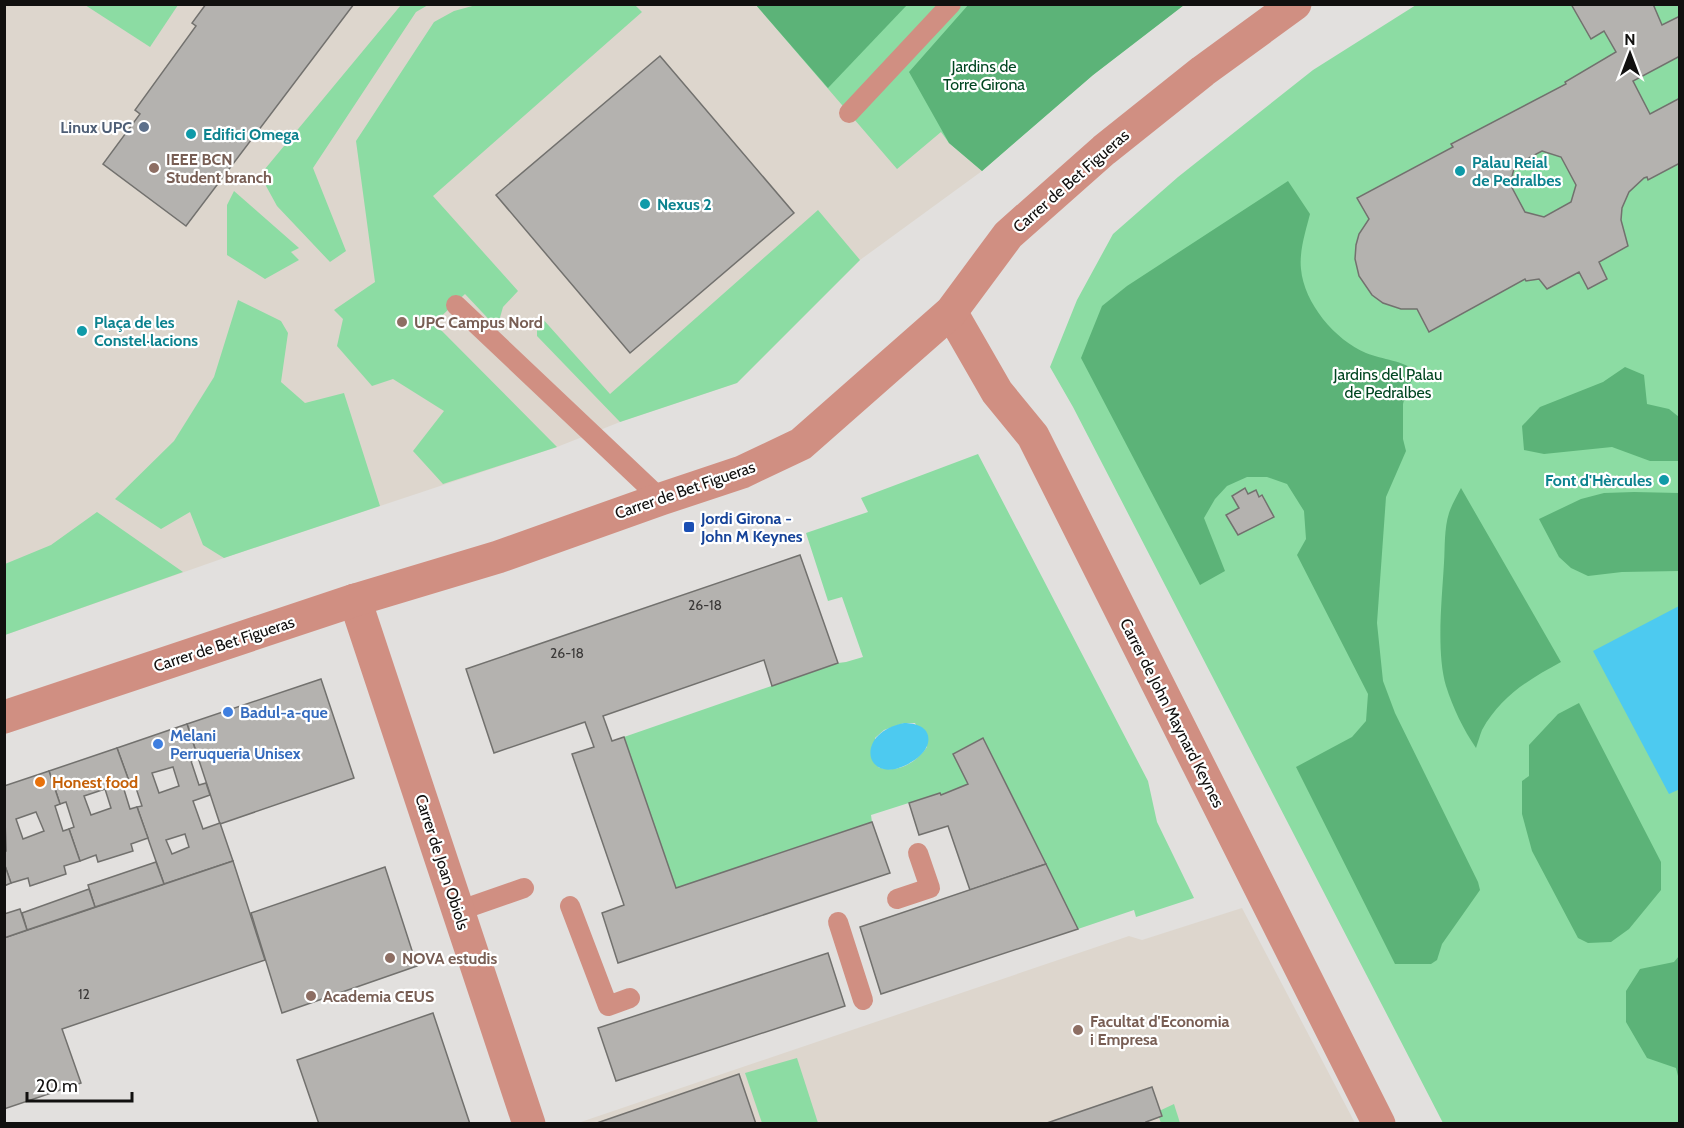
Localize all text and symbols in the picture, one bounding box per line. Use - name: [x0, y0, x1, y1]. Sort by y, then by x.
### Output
- north arrow: [1600, 24, 1660, 84]
- text: N: [1624, 30, 1636, 49]
- park label: Jardins de Torre Girona: [943, 57, 1025, 94]
- place label: Linux UPC: [60, 118, 132, 137]
- marker: Linux UPC: [137, 120, 151, 134]
- place label: Edifici Omega: [203, 125, 299, 144]
- street label: Carrer de Bet Figueras: [1009, 125, 1133, 236]
- marker: Edifici Omega: [184, 127, 198, 141]
- place label: IEEE BCN Student branch: [166, 150, 272, 187]
- place label: Palau Reial de Pedralbes: [1472, 153, 1561, 190]
- marker: IEEE BCN Student branch: [147, 161, 161, 175]
- marker: Palau Reial de Pedralbes: [1453, 164, 1467, 178]
- place label: Nexus 2: [657, 195, 712, 214]
- marker: Nexus 2: [638, 197, 652, 211]
- place label: Plaça de les Constel·lacions: [94, 313, 198, 350]
- place label: UPC Campus Nord: [414, 313, 543, 332]
- marker: UPC Campus Nord: [395, 315, 409, 329]
- marker: Plaça de les Constel·lacions: [75, 324, 89, 338]
- park label: Jardins del Palau de Pedralbes: [1333, 365, 1442, 402]
- street label: Carrer de Bet Figueras: [612, 457, 758, 523]
- place label: Font d'Hèrcules: [1545, 471, 1652, 490]
- marker: Font d'Hèrcules: [1657, 473, 1671, 487]
- place label: Jordi Girona - John M Keynes: [700, 509, 803, 546]
- marker: Jordi Girona - John M Keynes: [682, 520, 696, 534]
- house number: 26-18: [688, 596, 722, 614]
- street label: Carrer de Bet Figueras: [151, 612, 297, 676]
- street label: Carrer de John Maynard Keynes: [1116, 615, 1228, 811]
- house number: 26-18: [550, 644, 584, 662]
- place label: Badul-a-que: [240, 703, 328, 722]
- marker: Badul-a-que: [221, 705, 235, 719]
- place label: Melani Perruqueria Unisex: [170, 726, 301, 763]
- marker: Melani Perruqueria Unisex: [151, 737, 165, 751]
- place label: Honest food: [52, 773, 138, 792]
- marker: Honest food: [33, 775, 47, 789]
- street label: Carrer de Joan Obiols: [411, 792, 473, 933]
- place label: NOVA estudis: [402, 949, 497, 968]
- marker: NOVA estudis: [383, 951, 397, 965]
- house number: 12: [78, 985, 90, 1003]
- place label: Academia CEUS: [323, 987, 434, 1006]
- marker: Academia CEUS: [304, 989, 318, 1003]
- place label: Facultat d'Economia i Empresa: [1090, 1012, 1229, 1049]
- marker: Facultat d'Economia i Empresa: [1071, 1023, 1085, 1037]
- scale bar: [27, 1065, 132, 1103]
- text: 20 m: [36, 1075, 78, 1097]

